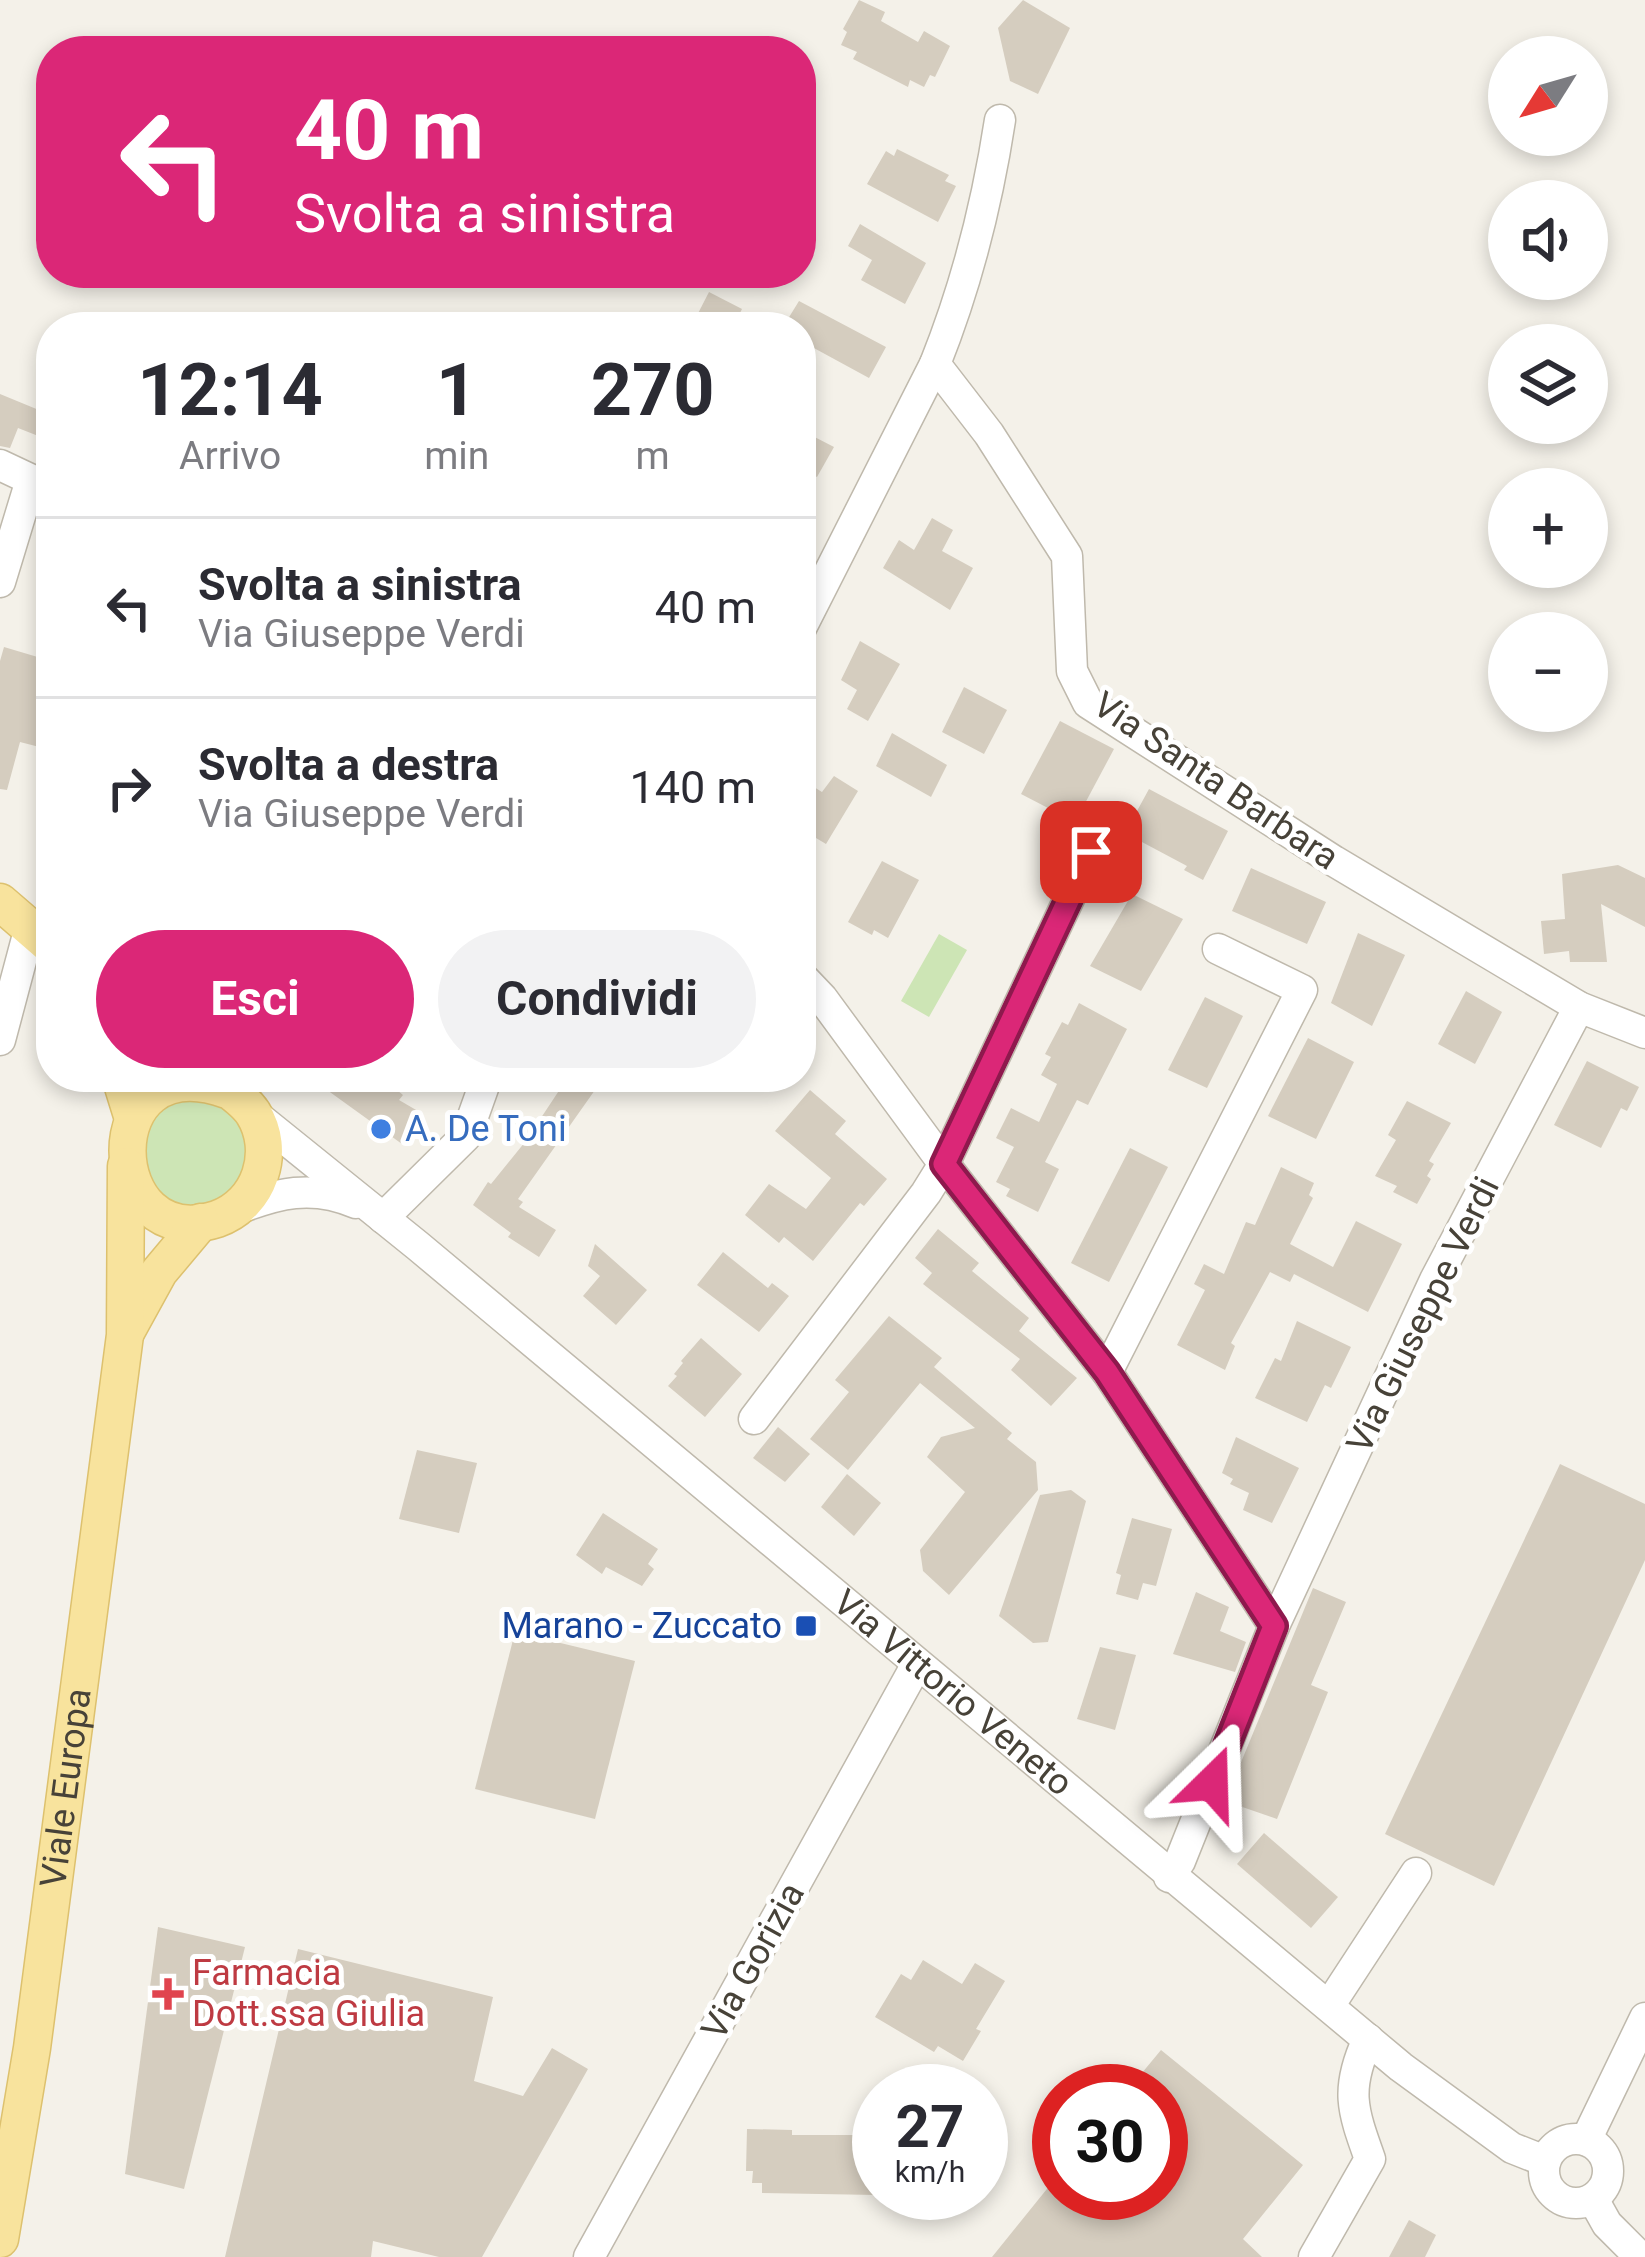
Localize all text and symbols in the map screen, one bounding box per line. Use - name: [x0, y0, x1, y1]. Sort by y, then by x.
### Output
- north arrow: [1488, 36, 1608, 156]
- map controls: [1488, 36, 1608, 732]
- text: 40 m: [294, 81, 484, 180]
- icon: left: [96, 84, 252, 240]
- button: sound: [1488, 180, 1608, 300]
- text: Svolta a sinistra: [294, 182, 675, 245]
- button: layers: [1488, 324, 1608, 444]
- text: 12:14: [137, 348, 323, 433]
- text: 1: [436, 348, 477, 433]
- text: 270: [591, 348, 715, 433]
- text: Arrivo: [179, 433, 281, 479]
- text: min: [424, 433, 489, 479]
- text: m: [636, 433, 670, 479]
- button: +: [1488, 468, 1608, 588]
- text: Svolta a sinistra: [198, 558, 522, 611]
- icon: left: [96, 575, 162, 641]
- text: 40 m: [655, 581, 756, 634]
- text: Via Giuseppe Verdi: [198, 611, 525, 657]
- button: −: [1488, 612, 1608, 732]
- street label: Via Santa Barbara: [1086, 684, 1346, 878]
- text: Svolta a destra: [198, 738, 499, 791]
- icon: right: [96, 755, 162, 821]
- text: 140 m: [630, 761, 756, 814]
- text: Via Giuseppe Verdi: [198, 791, 525, 837]
- pin: [1040, 801, 1142, 903]
- icon: arrive: [1058, 819, 1124, 885]
- button: Esci: [96, 930, 414, 1068]
- button: Condividi: [438, 930, 756, 1068]
- place label: A. De Toni: [405, 1108, 567, 1150]
- marker: A. De Toni: [368, 1116, 394, 1142]
- street label: Via Giuseppe Verdi: [1338, 1170, 1508, 1460]
- street label: Via Vittorio Veneto: [825, 1581, 1081, 1805]
- place label: Marano - Zuccato: [501, 1605, 782, 1647]
- marker: Marano - Zuccato: [793, 1613, 819, 1639]
- street label: Viale Europa: [32, 1686, 100, 1890]
- position arrow: [1149, 1720, 1275, 1846]
- street label: Via Gorizia: [693, 1875, 813, 2047]
- place label: Farmacia Dott.ssa Giulia: [192, 1952, 425, 2035]
- marker: Farmacia Dott.ssa Giulia: [155, 1981, 181, 2007]
- speed limit sign: 30: [1032, 2064, 1188, 2220]
- text: 27: [896, 2091, 964, 2162]
- text: km/h: [895, 2154, 965, 2189]

